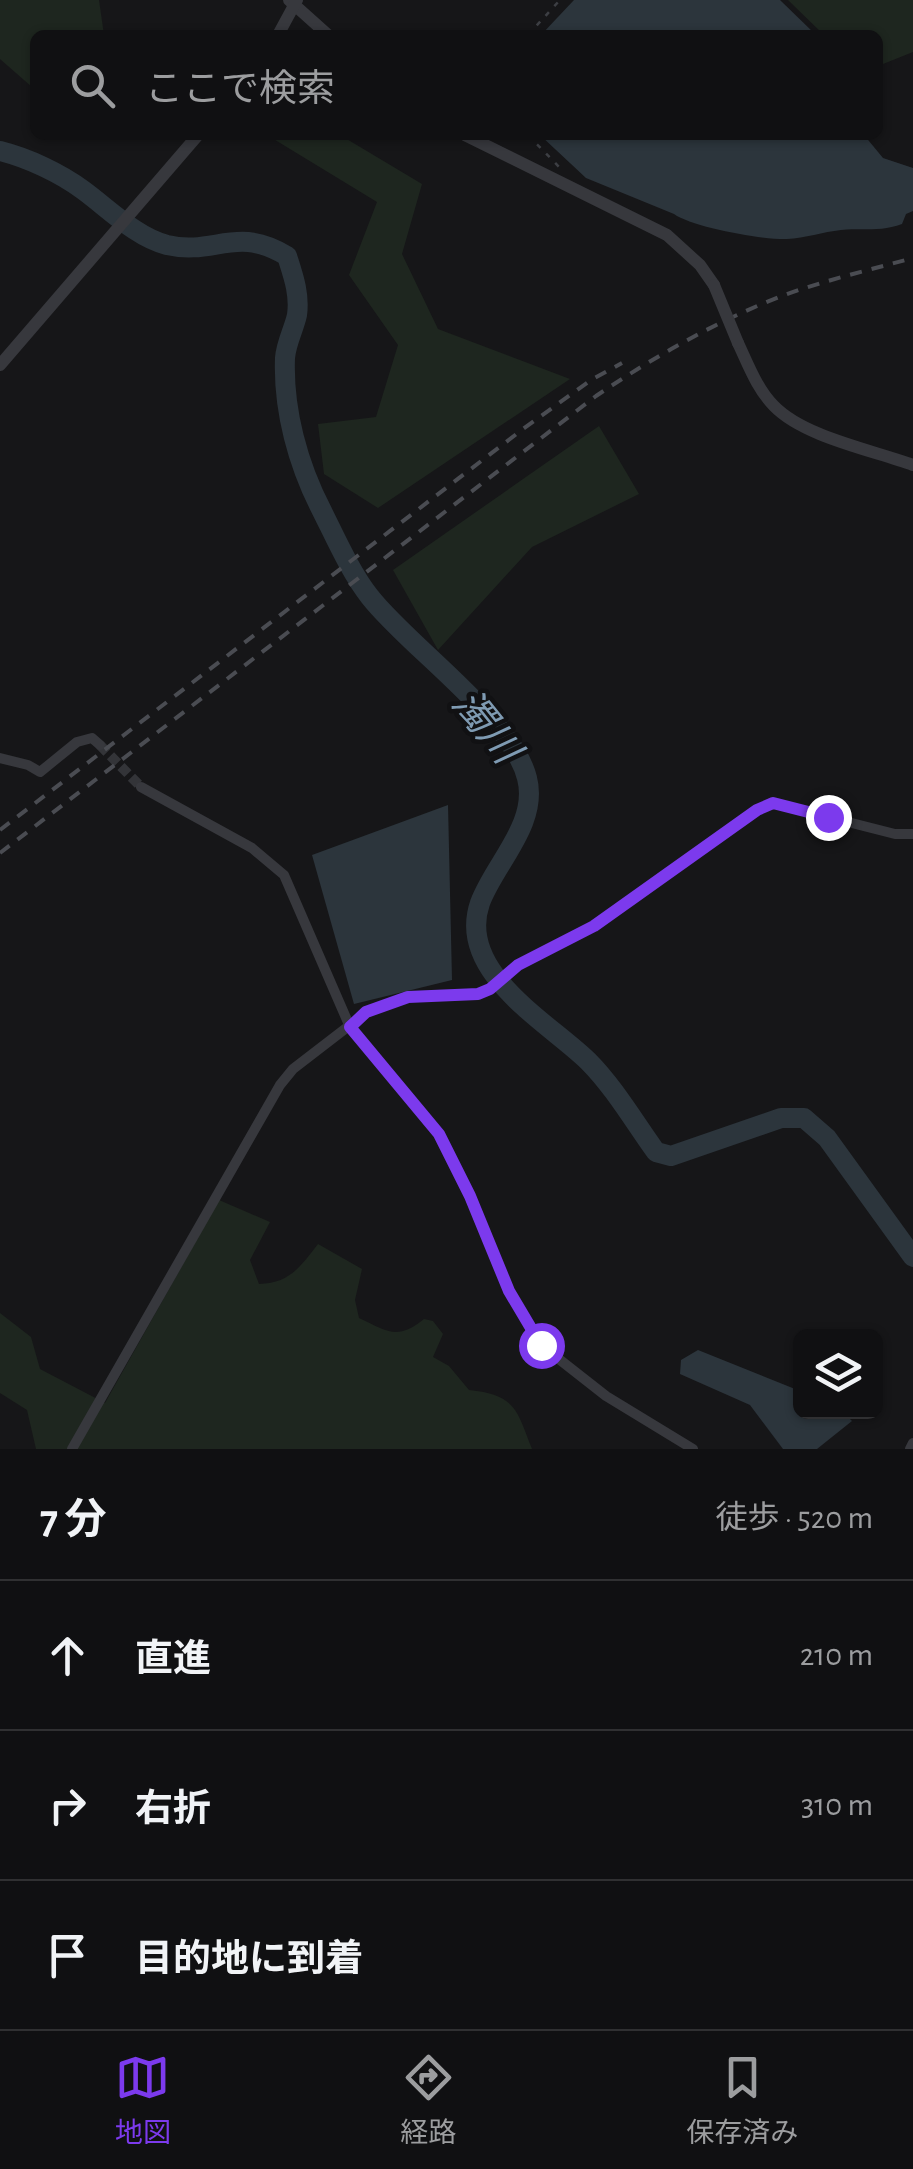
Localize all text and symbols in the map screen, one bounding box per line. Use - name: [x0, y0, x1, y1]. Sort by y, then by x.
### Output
- search box: [30, 30, 883, 140]
- icon: search: [65, 58, 120, 113]
- text: ここで検索: [145, 71, 335, 109]
- water label: 濁川: [445, 682, 530, 774]
- route end: [806, 795, 852, 841]
- route start: [519, 1323, 565, 1369]
- map controls: [793, 1329, 883, 1419]
- button: layers: [793, 1329, 883, 1419]
- text: 7 分: [40, 1499, 107, 1541]
- text: 徒歩 · 520 m: [715, 1502, 873, 1534]
- icon: ahead: [40, 1628, 95, 1683]
- text: 210 m: [800, 1639, 873, 1671]
- text: 直進: [135, 1641, 211, 1679]
- icon: right: [40, 1778, 95, 1833]
- text: 310 m: [801, 1789, 873, 1821]
- text: 右折: [135, 1791, 211, 1829]
- icon: arrive: [40, 1928, 95, 1983]
- text: 目的地に到着: [135, 1941, 363, 1979]
- tab: 地図: [115, 2050, 171, 2151]
- tab: 経路: [400, 2050, 456, 2151]
- tab: 保存済み: [686, 2050, 798, 2151]

